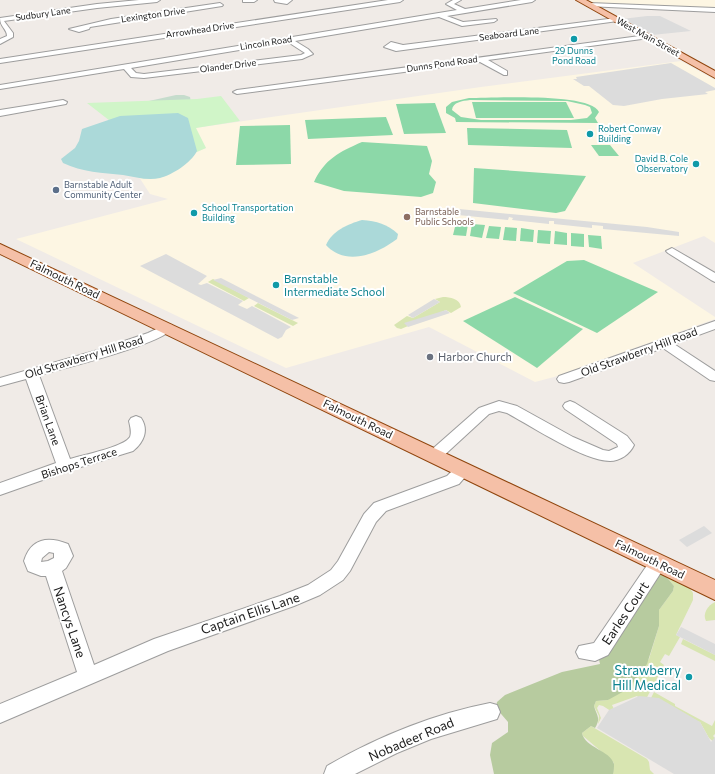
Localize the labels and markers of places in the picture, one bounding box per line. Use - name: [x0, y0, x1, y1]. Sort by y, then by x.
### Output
- marker: 29 Dunns Pond Road: [569, 34, 579, 44]
- place label: 29 Dunns Pond Road: [552, 45, 596, 66]
- place label: Robert Conway Building: [598, 123, 662, 144]
- marker: Robert Conway Building: [585, 129, 595, 139]
- place label: David B. Cole Observatory: [635, 153, 688, 174]
- marker: David B. Cole Observatory: [691, 159, 701, 169]
- place label: Barnstable Adult Community Center: [64, 179, 142, 200]
- marker: Barnstable Adult Community Center: [51, 185, 61, 195]
- place label: School Transportation Building: [202, 202, 293, 223]
- place label: Barnstable Public Schools: [415, 206, 474, 227]
- marker: School Transportation Building: [189, 208, 199, 218]
- marker: Barnstable Public Schools: [402, 212, 412, 222]
- place label: Barnstable Intermediate School: [284, 272, 385, 298]
- marker: Barnstable Intermediate School: [271, 280, 281, 290]
- place label: Harbor Church: [438, 350, 512, 363]
- marker: Harbor Church: [425, 352, 435, 362]
- place label: Strawberry Hill Medical: [612, 662, 681, 693]
- marker: Strawberry Hill Medical: [684, 672, 694, 682]

